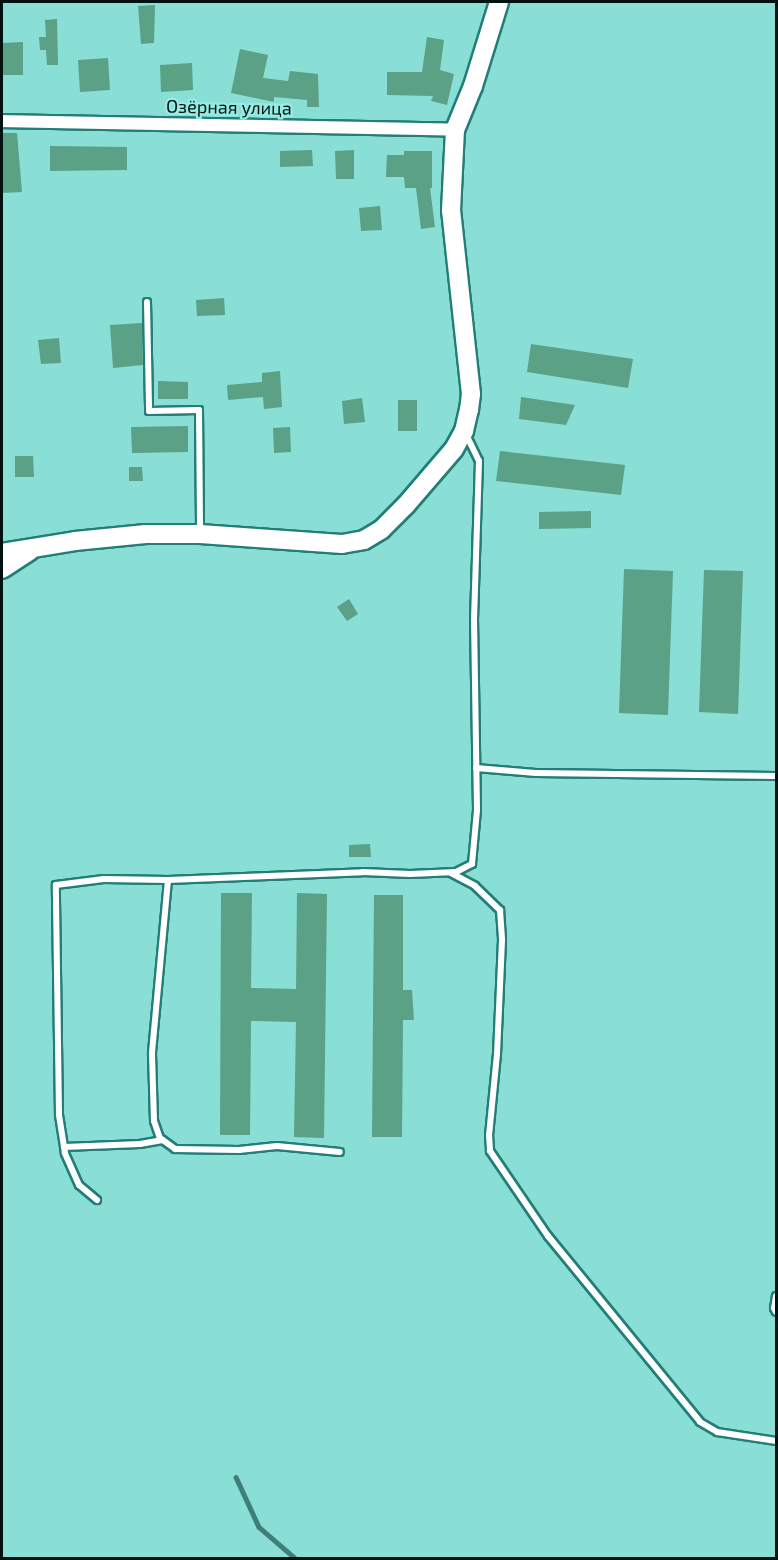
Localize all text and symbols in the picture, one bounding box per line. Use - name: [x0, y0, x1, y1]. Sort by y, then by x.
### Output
- street label: Озёрная улица: [166, 95, 292, 119]

